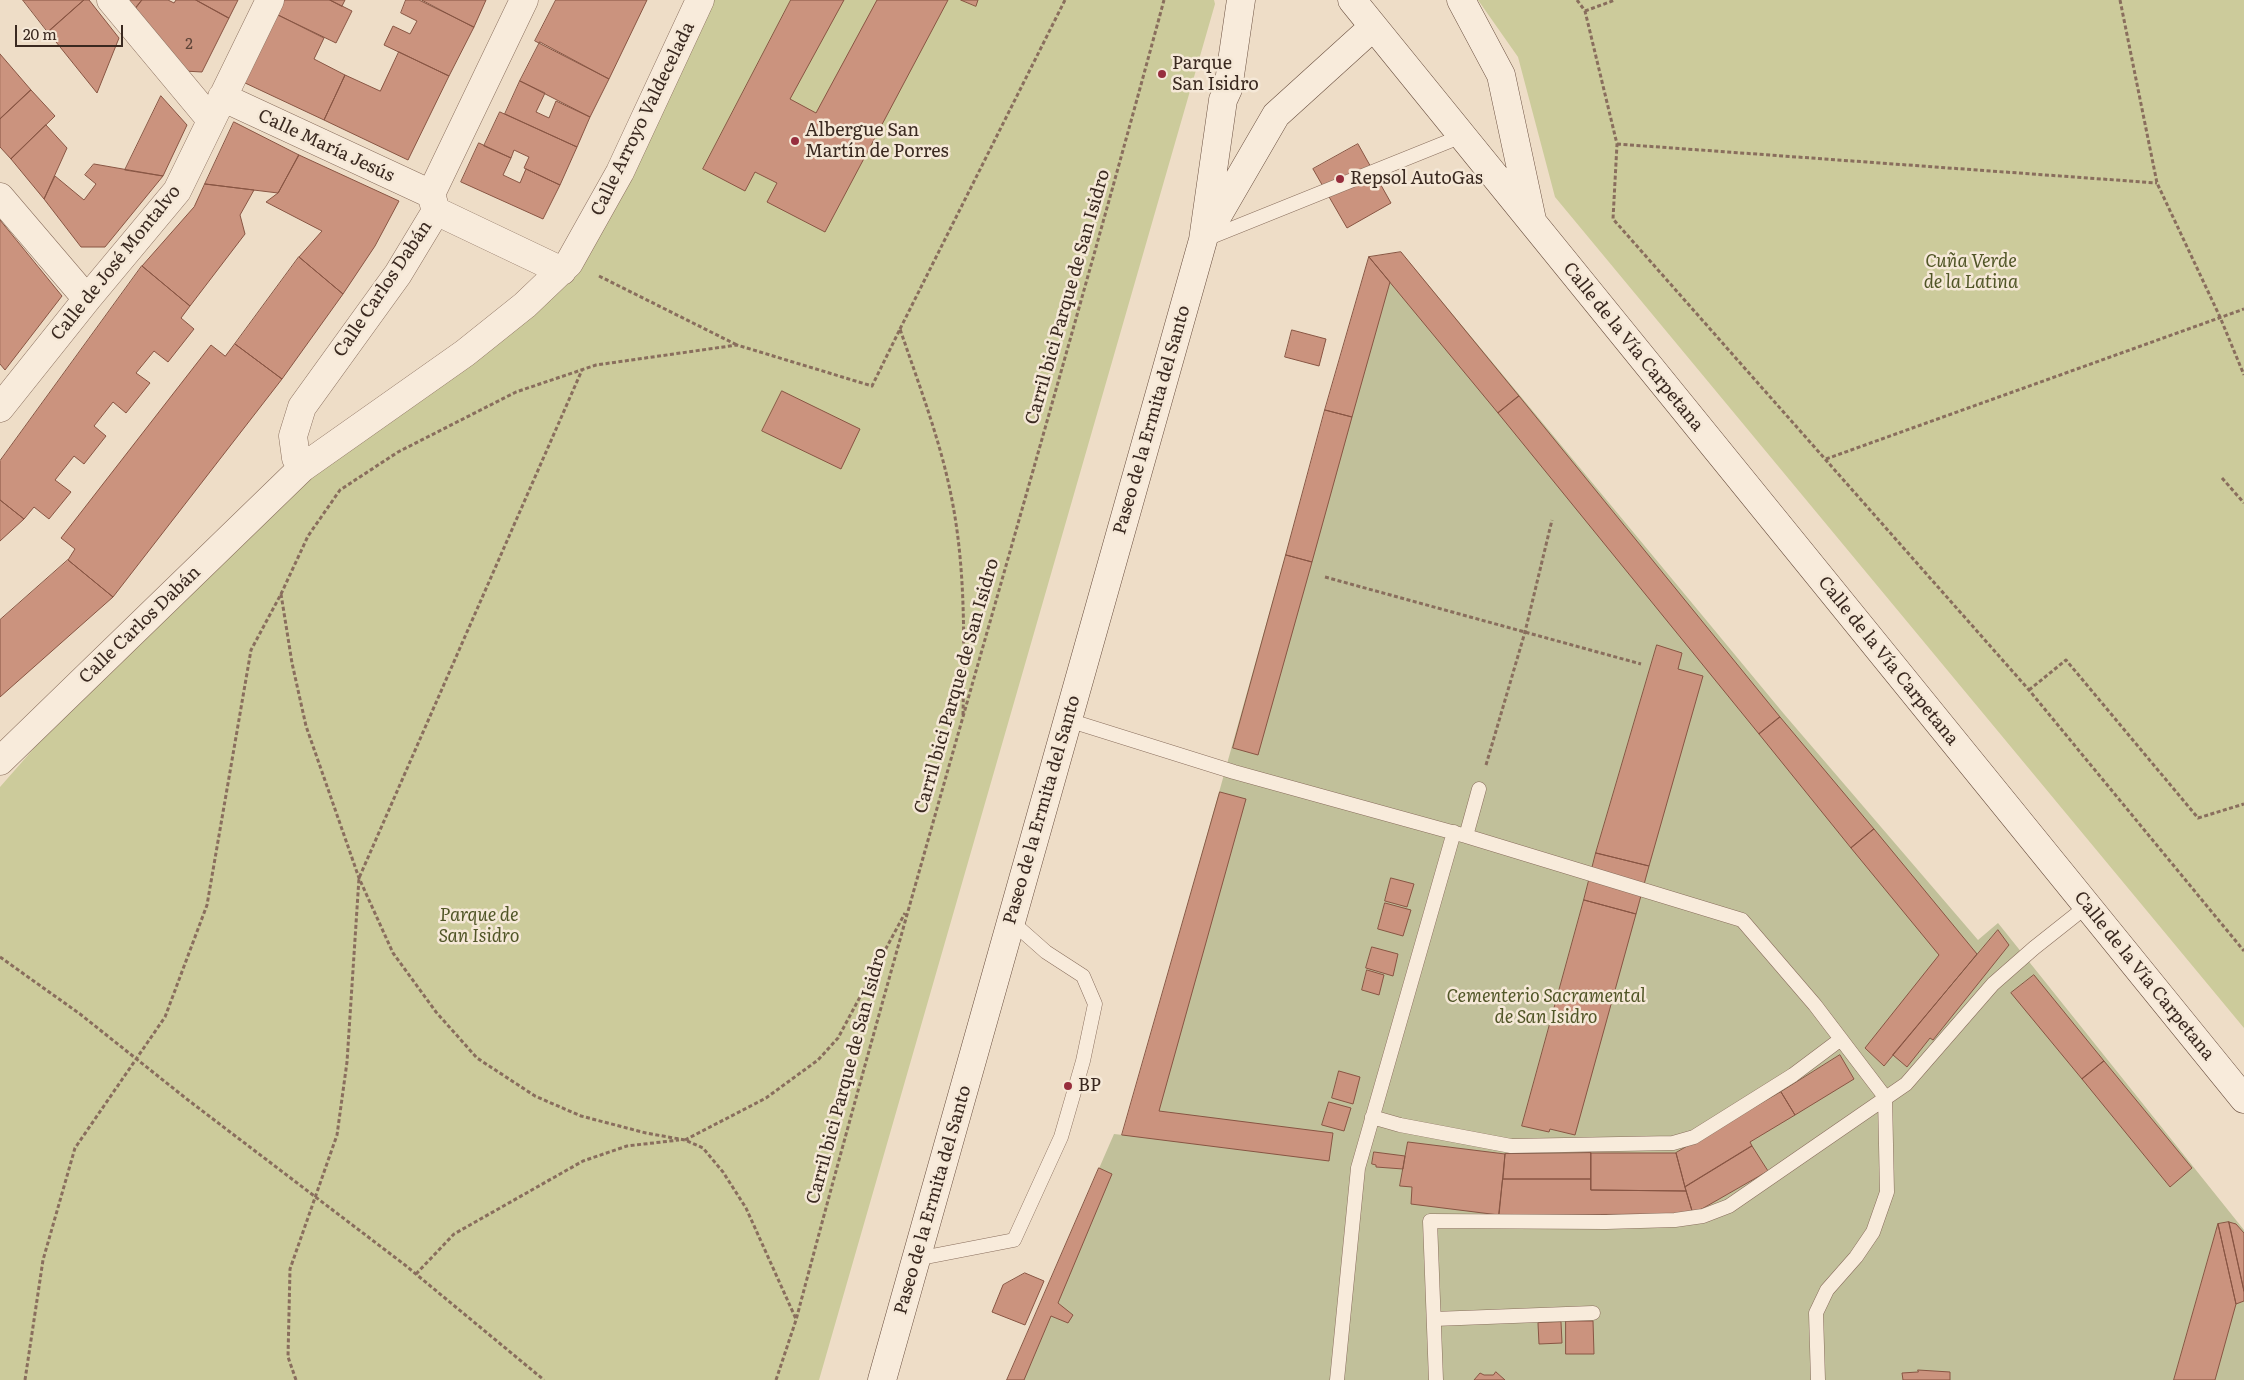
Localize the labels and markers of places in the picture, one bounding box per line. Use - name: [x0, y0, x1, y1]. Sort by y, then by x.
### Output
- place label: Parque San Isidro: [1172, 53, 1259, 96]
- marker: Parque San Isidro: [1156, 68, 1168, 80]
- place label: Albergue San Martín de Porres: [805, 120, 949, 162]
- marker: Albergue San Martín de Porres: [789, 135, 801, 147]
- place label: Repsol AutoGas: [1350, 168, 1483, 190]
- marker: Repsol AutoGas: [1334, 173, 1346, 185]
- place label: BP: [1078, 1075, 1101, 1097]
- marker: BP: [1062, 1080, 1074, 1092]

